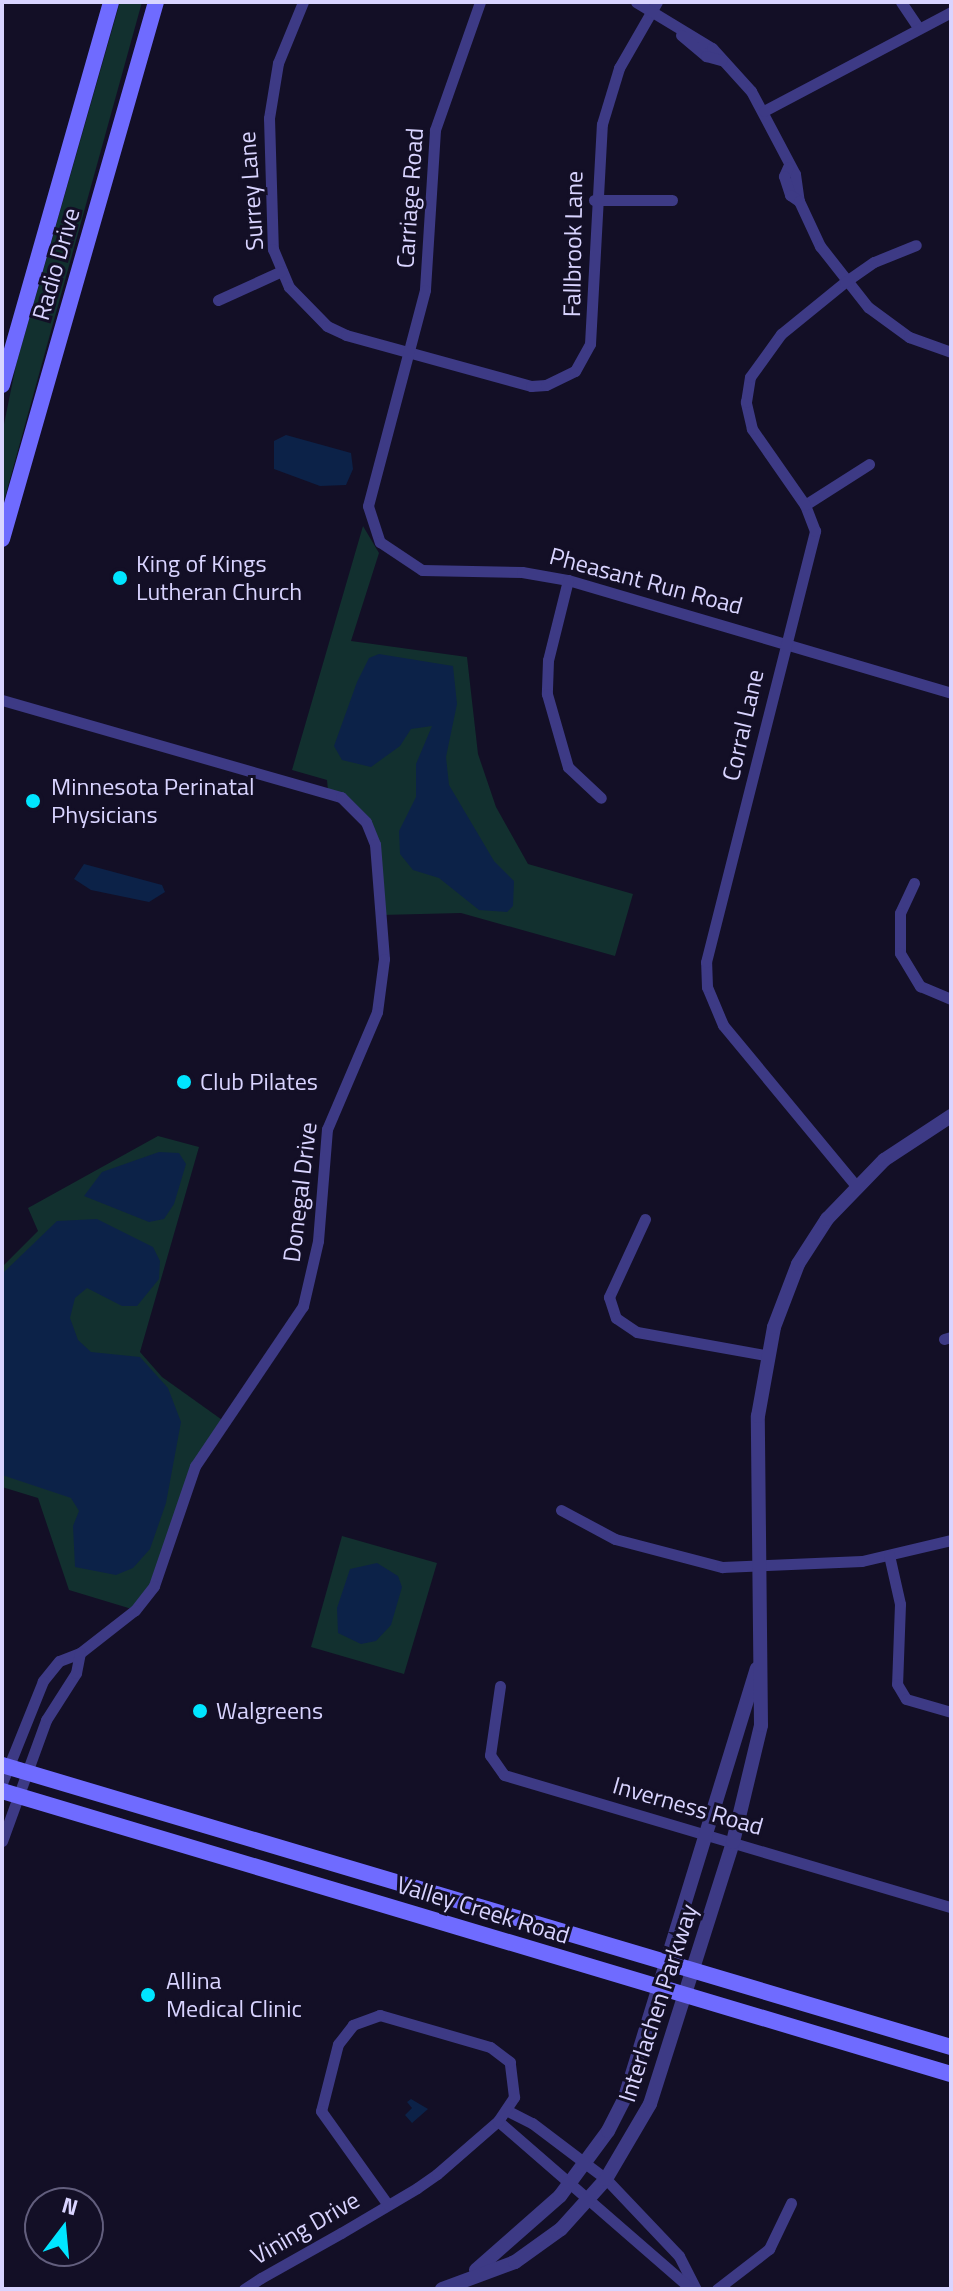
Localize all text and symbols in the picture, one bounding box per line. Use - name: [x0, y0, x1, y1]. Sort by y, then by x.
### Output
- street label: Carriage Road: [391, 127, 429, 269]
- street label: Surrey Lane: [232, 130, 270, 252]
- street label: Fallbrook Lane: [557, 171, 589, 317]
- street label: Radio Drive: [26, 205, 86, 323]
- street label: Pheasant Run Road: [546, 541, 746, 621]
- place label: King of Kings Lutheran Church: [136, 550, 302, 606]
- marker: King of Kings Lutheran Church: [111, 569, 129, 587]
- street label: Corral Lane: [716, 666, 770, 784]
- place label: Minnesota Perinatal Physicians: [51, 773, 254, 829]
- marker: Minnesota Perinatal Physicians: [22, 790, 44, 812]
- place label: Club Pilates: [200, 1068, 318, 1096]
- marker: Club Pilates: [175, 1073, 193, 1091]
- street label: Donegal Drive: [277, 1120, 323, 1264]
- place label: Walgreens: [216, 1697, 323, 1725]
- marker: Walgreens: [191, 1702, 209, 1720]
- street label: Inverness Road: [610, 1771, 766, 1841]
- street label: Valley Creek Road: [393, 1870, 573, 1950]
- street label: Interlachen Parkway: [612, 1900, 704, 2106]
- place label: Allina Medical Clinic: [166, 1967, 302, 2023]
- marker: Allina Medical Clinic: [137, 1984, 159, 2006]
- street label: Vining Drive: [246, 2185, 364, 2271]
- north arrow: [24, 2187, 104, 2267]
- text: N: [58, 2187, 82, 2224]

